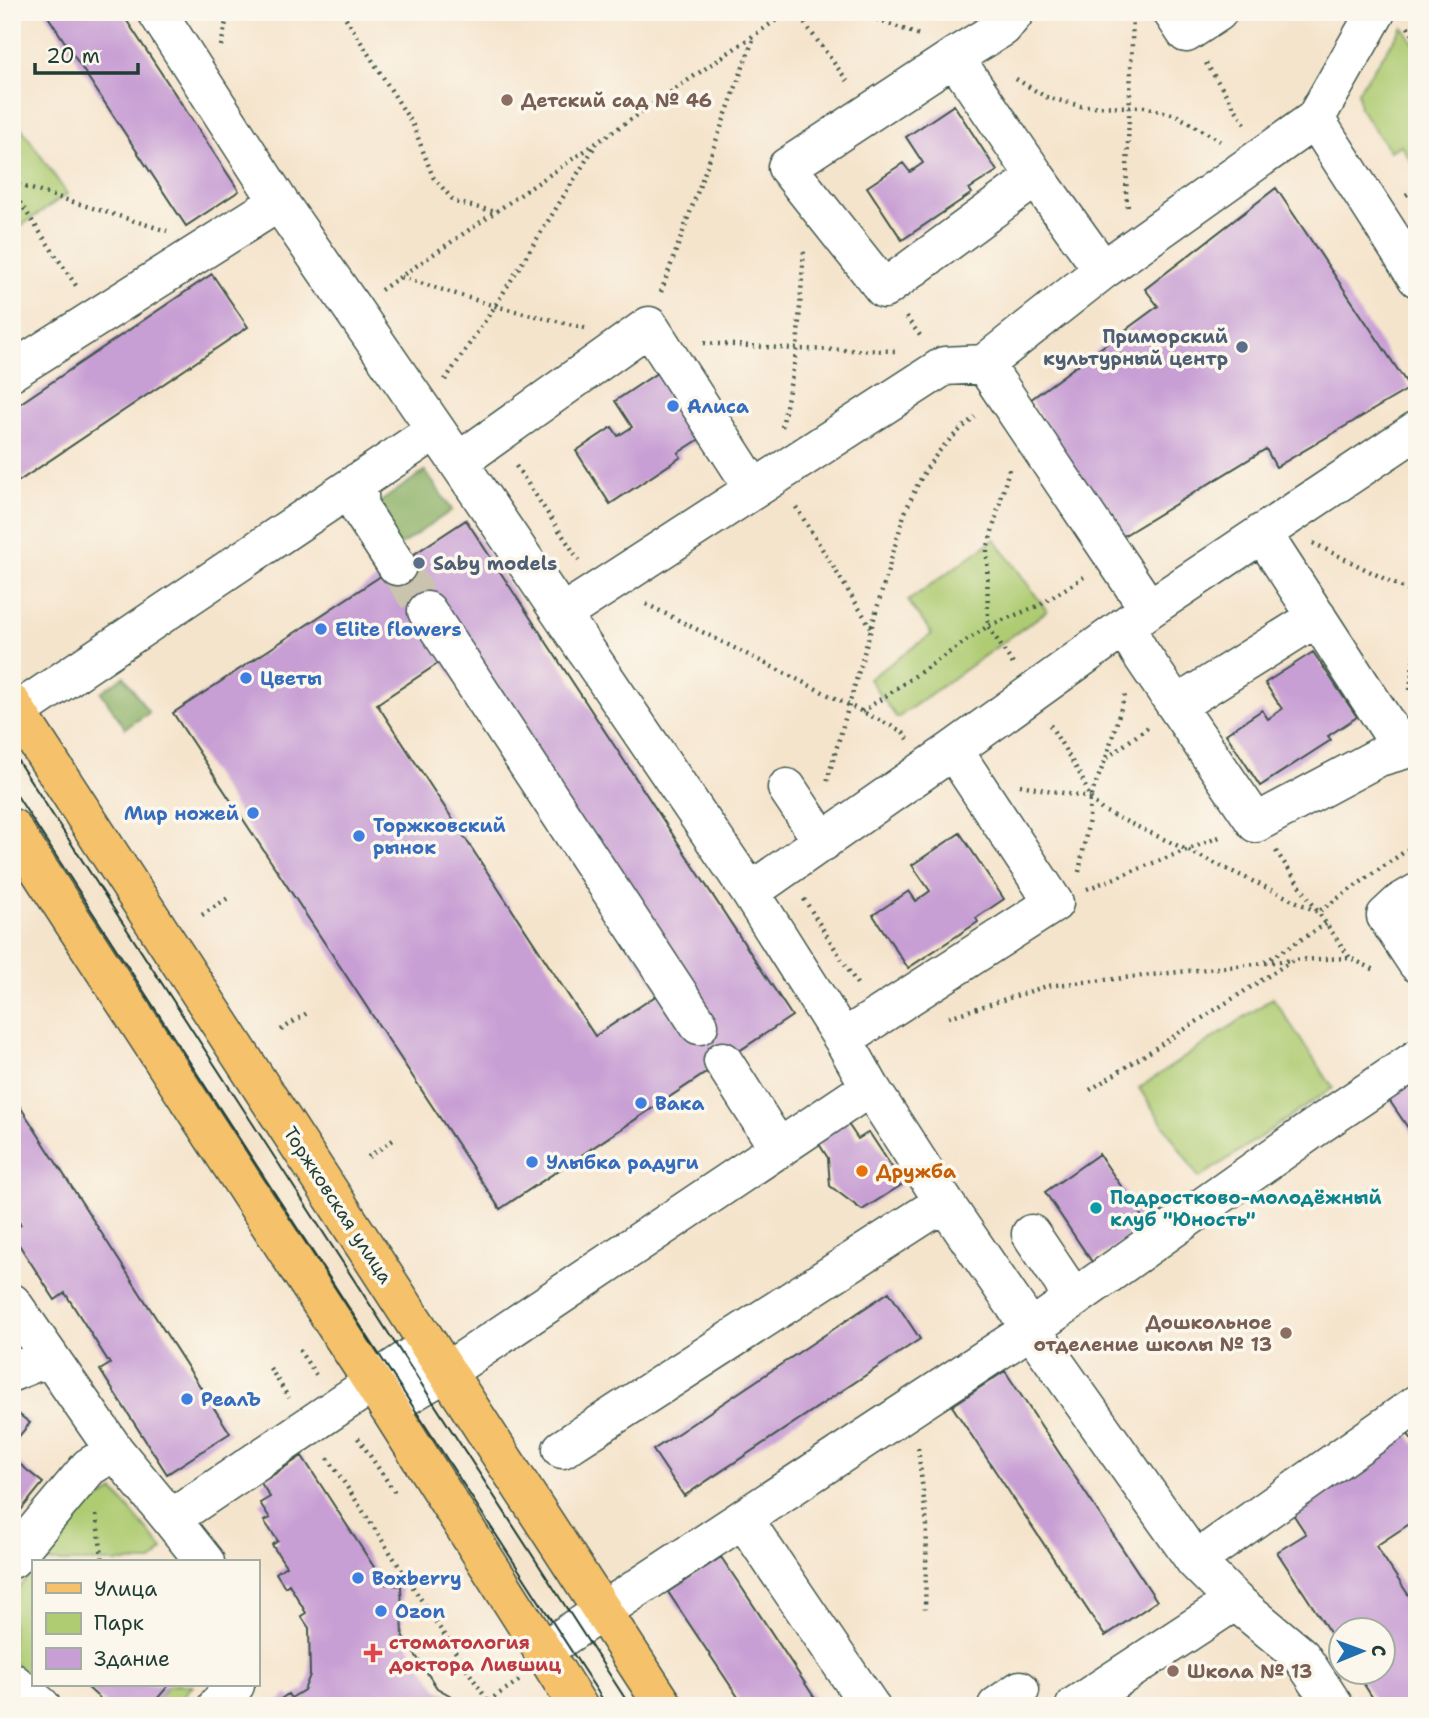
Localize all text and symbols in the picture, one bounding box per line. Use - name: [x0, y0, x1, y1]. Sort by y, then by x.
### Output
- scale bar: [35, 32, 138, 76]
- text: 20 m: [46, 42, 100, 70]
- place label: Детский сад № 46: [521, 88, 712, 113]
- marker: Детский сад № 46: [499, 92, 515, 108]
- place label: Приморский культурный центр: [1043, 324, 1228, 371]
- marker: Приморский культурный центр: [1234, 339, 1250, 355]
- place label: Алиса: [687, 394, 749, 419]
- marker: Алиса: [665, 398, 681, 414]
- place label: Saby models: [433, 551, 557, 576]
- marker: Saby models: [411, 555, 427, 571]
- place label: Elite flowers: [335, 617, 461, 642]
- marker: Elite flowers: [313, 621, 329, 637]
- place label: Цветы: [260, 666, 322, 691]
- marker: Цветы: [238, 670, 254, 686]
- place label: Мир ножей: [124, 801, 239, 826]
- marker: Мир ножей: [245, 805, 261, 821]
- place label: Торжковский рынок: [373, 813, 506, 860]
- marker: Торжковский рынок: [351, 828, 367, 844]
- place label: Вака: [655, 1091, 704, 1116]
- marker: Вака: [633, 1095, 649, 1111]
- street label: Торжковская улица: [278, 1122, 398, 1288]
- place label: Улыбка радуги: [546, 1150, 699, 1175]
- marker: Улыбка радуги: [524, 1154, 540, 1170]
- place label: Дружба: [876, 1159, 956, 1184]
- marker: Дружба: [854, 1163, 870, 1179]
- place label: Подростково-молодёжный клуб "Юность": [1110, 1185, 1382, 1232]
- marker: Подростково-молодёжный клуб "Юность": [1088, 1200, 1104, 1216]
- place label: Дошкольное отделение школы № 13: [1033, 1310, 1272, 1357]
- marker: Дошкольное отделение школы № 13: [1278, 1325, 1294, 1341]
- place label: РеалЪ: [201, 1387, 261, 1412]
- marker: РеалЪ: [179, 1391, 195, 1407]
- legend: [32, 1560, 259, 1686]
- place label: Boxberry: [372, 1566, 462, 1591]
- marker: Boxberry: [350, 1570, 366, 1586]
- text: Улица: [94, 1575, 157, 1603]
- place label: Ozon: [395, 1599, 445, 1624]
- marker: Ozon: [373, 1603, 389, 1619]
- text: Парк: [94, 1609, 144, 1637]
- north arrow: [1328, 1616, 1398, 1686]
- place label: стоматология доктора Лившиц: [389, 1630, 561, 1677]
- marker: стоматология доктора Лившиц: [363, 1643, 383, 1663]
- text: Здание: [94, 1645, 170, 1673]
- text: С: [1366, 1645, 1391, 1657]
- place label: Школа № 13: [1187, 1659, 1312, 1684]
- marker: Школа № 13: [1165, 1663, 1181, 1679]

